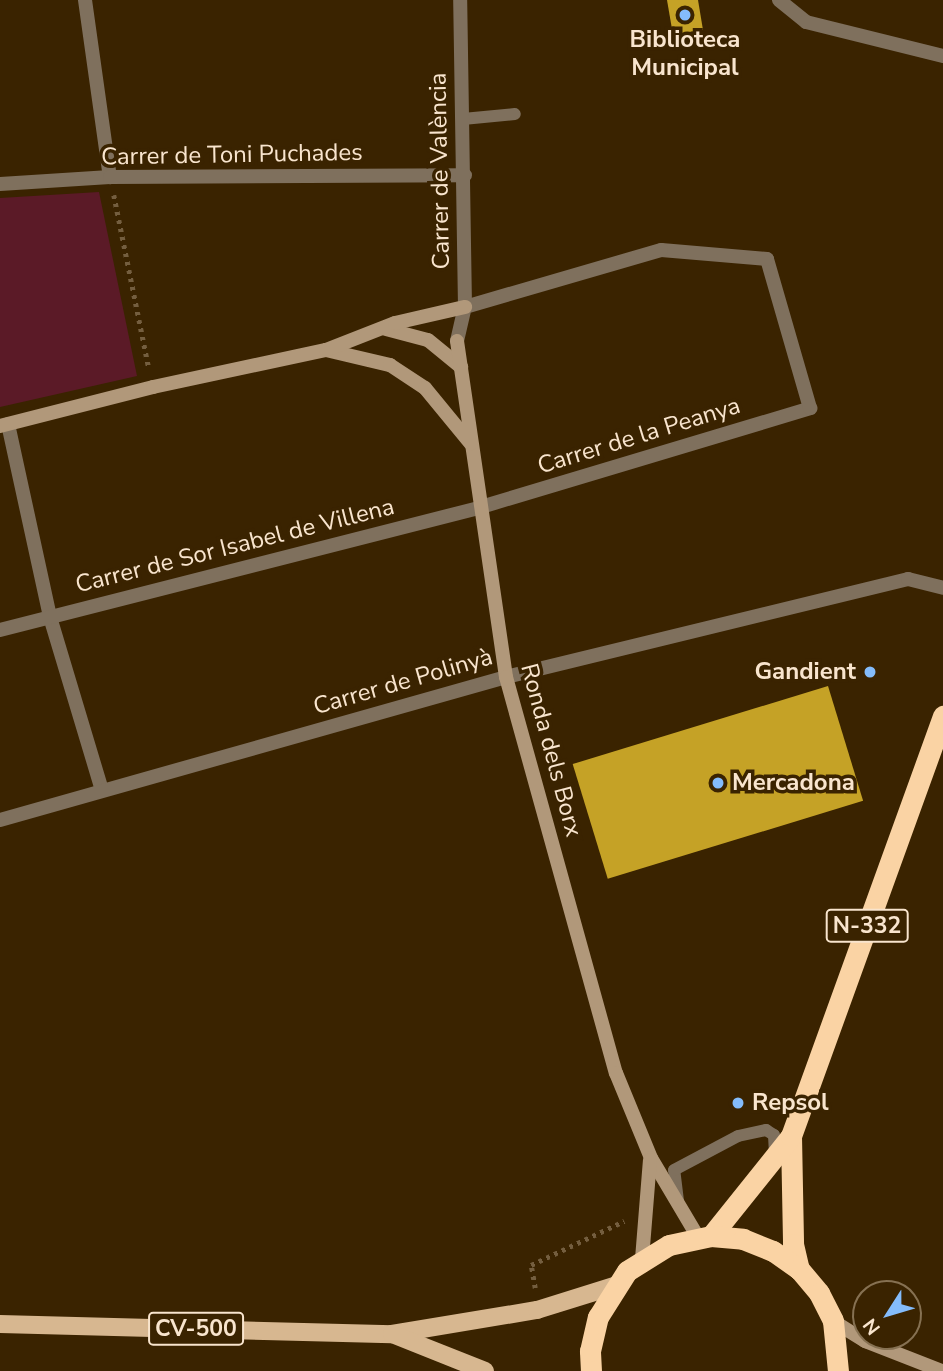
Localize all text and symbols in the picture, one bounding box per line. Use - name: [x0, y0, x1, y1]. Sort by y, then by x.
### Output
- marker: Biblioteca Municipal: [677, 7, 693, 23]
- place label: Biblioteca Municipal: [630, 26, 740, 82]
- street label: Carrer de València: [424, 72, 456, 270]
- street label: Carrer de Toni Puchades: [101, 138, 363, 172]
- street label: Carrer de la Peanya: [534, 391, 744, 481]
- street label: Carrer de Sor Isabel de Villena: [73, 492, 397, 600]
- street label: Carrer de Polinyà: [310, 643, 496, 721]
- place label: Gandient: [754, 658, 856, 686]
- street label: Ronda dels Borx: [514, 660, 588, 840]
- marker: Gandient: [862, 664, 878, 680]
- place label: Mercadona: [732, 769, 855, 797]
- marker: Mercadona: [710, 775, 726, 791]
- road number: N-332: [825, 906, 909, 945]
- place label: Repsol: [752, 1089, 829, 1117]
- marker: Repsol: [730, 1095, 746, 1111]
- north arrow: [852, 1280, 922, 1350]
- road number: CV-500: [147, 1310, 245, 1348]
- text: N: [857, 1313, 886, 1340]

